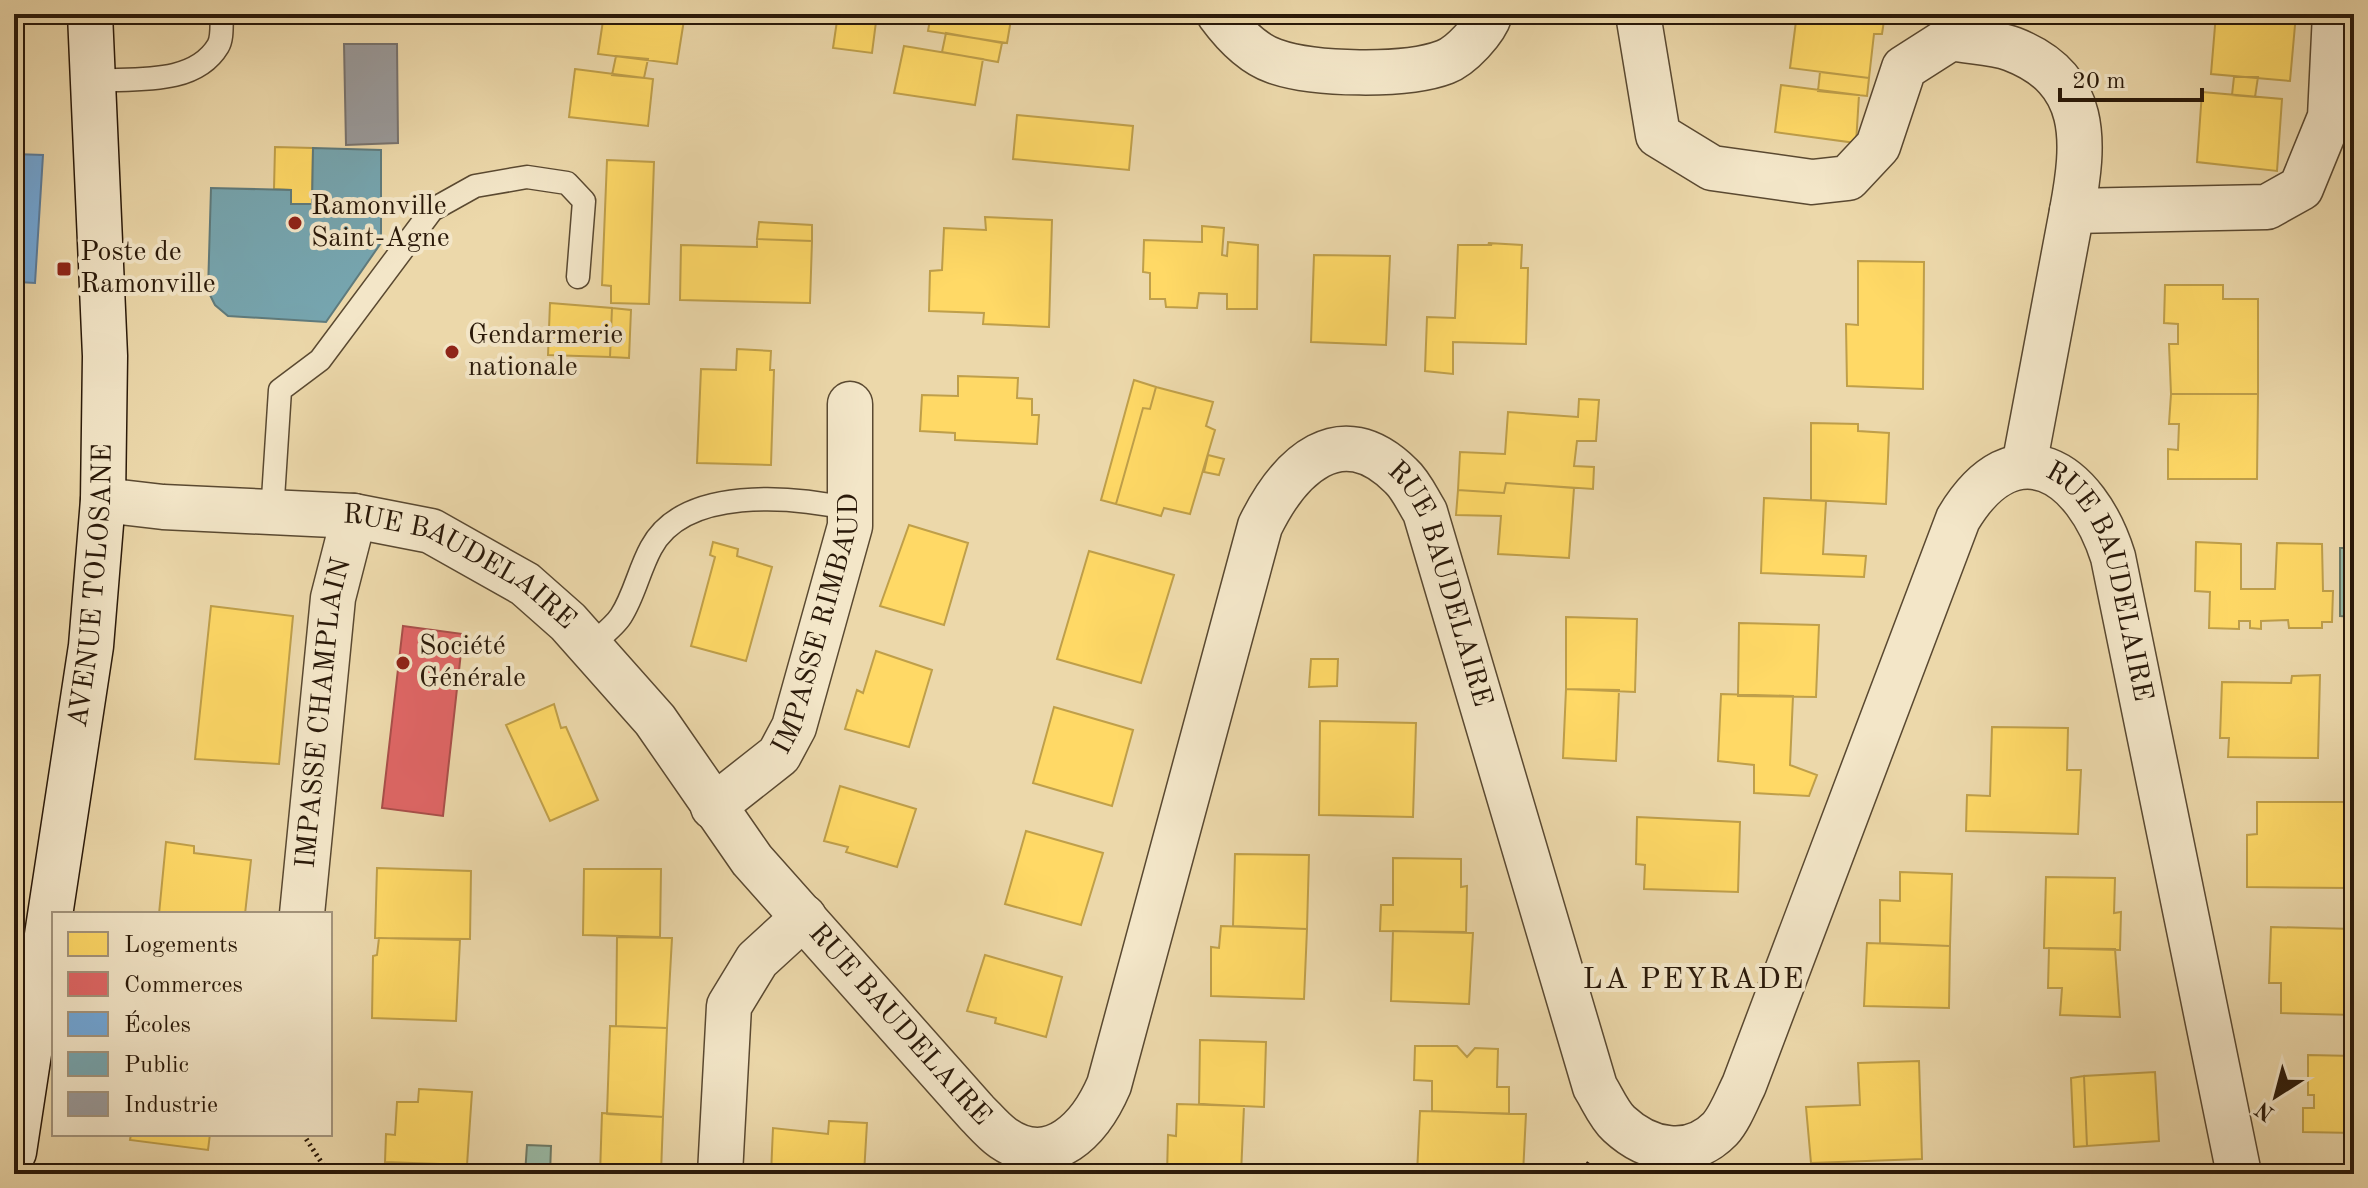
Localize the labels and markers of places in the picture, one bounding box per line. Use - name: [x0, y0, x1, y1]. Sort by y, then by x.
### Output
- place label: Ramonville Saint-Agne: [311, 193, 450, 253]
- marker: Ramonville Saint-Agne: [286, 214, 304, 232]
- place label: Poste de Ramonville: [80, 239, 216, 299]
- marker: Poste de Ramonville: [55, 260, 73, 278]
- place label: Gendarmerie nationale: [468, 322, 623, 382]
- marker: Gendarmerie nationale: [443, 343, 461, 361]
- place label: Société Générale: [419, 633, 526, 693]
- marker: Société Générale: [394, 654, 412, 672]

